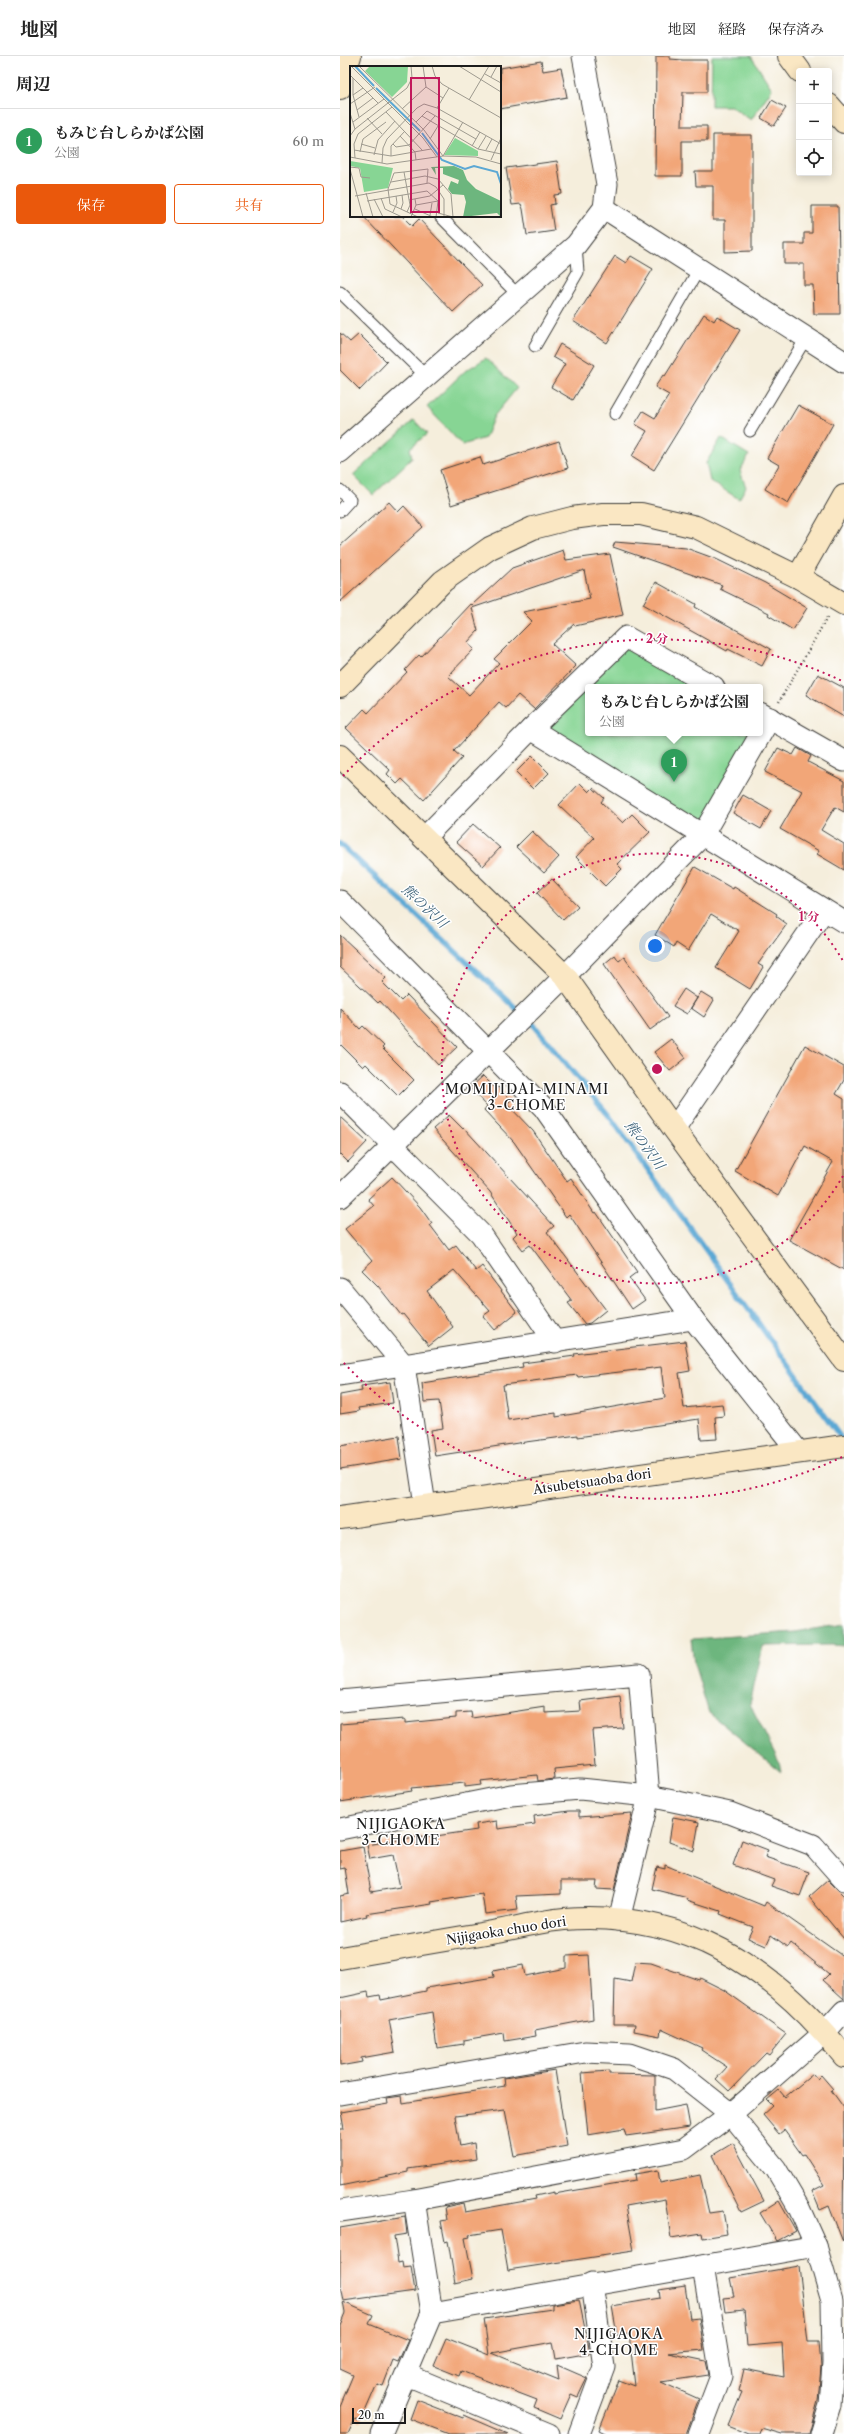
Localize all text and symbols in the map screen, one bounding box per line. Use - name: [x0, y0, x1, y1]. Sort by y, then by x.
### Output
- text: 地図: [20, 18, 58, 41]
- text: 地図: [668, 20, 696, 38]
- text: 経路: [718, 20, 746, 38]
- text: 保存済み: [768, 20, 824, 38]
- inset map: [350, 66, 501, 217]
- map controls: [796, 68, 832, 176]
- button: +: [796, 68, 832, 104]
- text: 周辺: [16, 74, 50, 94]
- button: −: [796, 104, 832, 140]
- text: もみじ台しらかば公園: [54, 123, 204, 142]
- text: 1: [26, 133, 32, 149]
- text: 60 m: [293, 133, 324, 149]
- button: locate: [796, 140, 832, 176]
- text: 公園: [54, 144, 80, 160]
- button: 保存: [16, 184, 166, 224]
- button: 共有: [174, 184, 324, 224]
- text: 2 分: [646, 631, 668, 646]
- popup: [585, 684, 763, 736]
- text: もみじ台しらかば公園: [599, 692, 749, 711]
- text: 公園: [599, 713, 625, 729]
- pin: 1: [661, 749, 687, 782]
- water label: 熊の沢川: [398, 880, 453, 933]
- text: 1 分: [799, 909, 819, 924]
- your location: [645, 936, 665, 956]
- centre of rings: [650, 1062, 664, 1076]
- district label: MOMIJIDAI-MINAMI 3-CHOME: [445, 1080, 609, 1114]
- water label: 熊の沢川: [621, 1117, 670, 1175]
- street label: Atsubetsuaoba dori: [531, 1465, 652, 1497]
- district label: NIJIGAOKA 3-CHOME: [356, 1815, 446, 1849]
- street label: Nijigaoka chuo dori: [445, 1913, 567, 1947]
- district label: NIJIGAOKA 4-CHOME: [574, 2325, 664, 2359]
- scale bar: [352, 2406, 406, 2425]
- text: 20 m: [358, 2408, 384, 2422]

